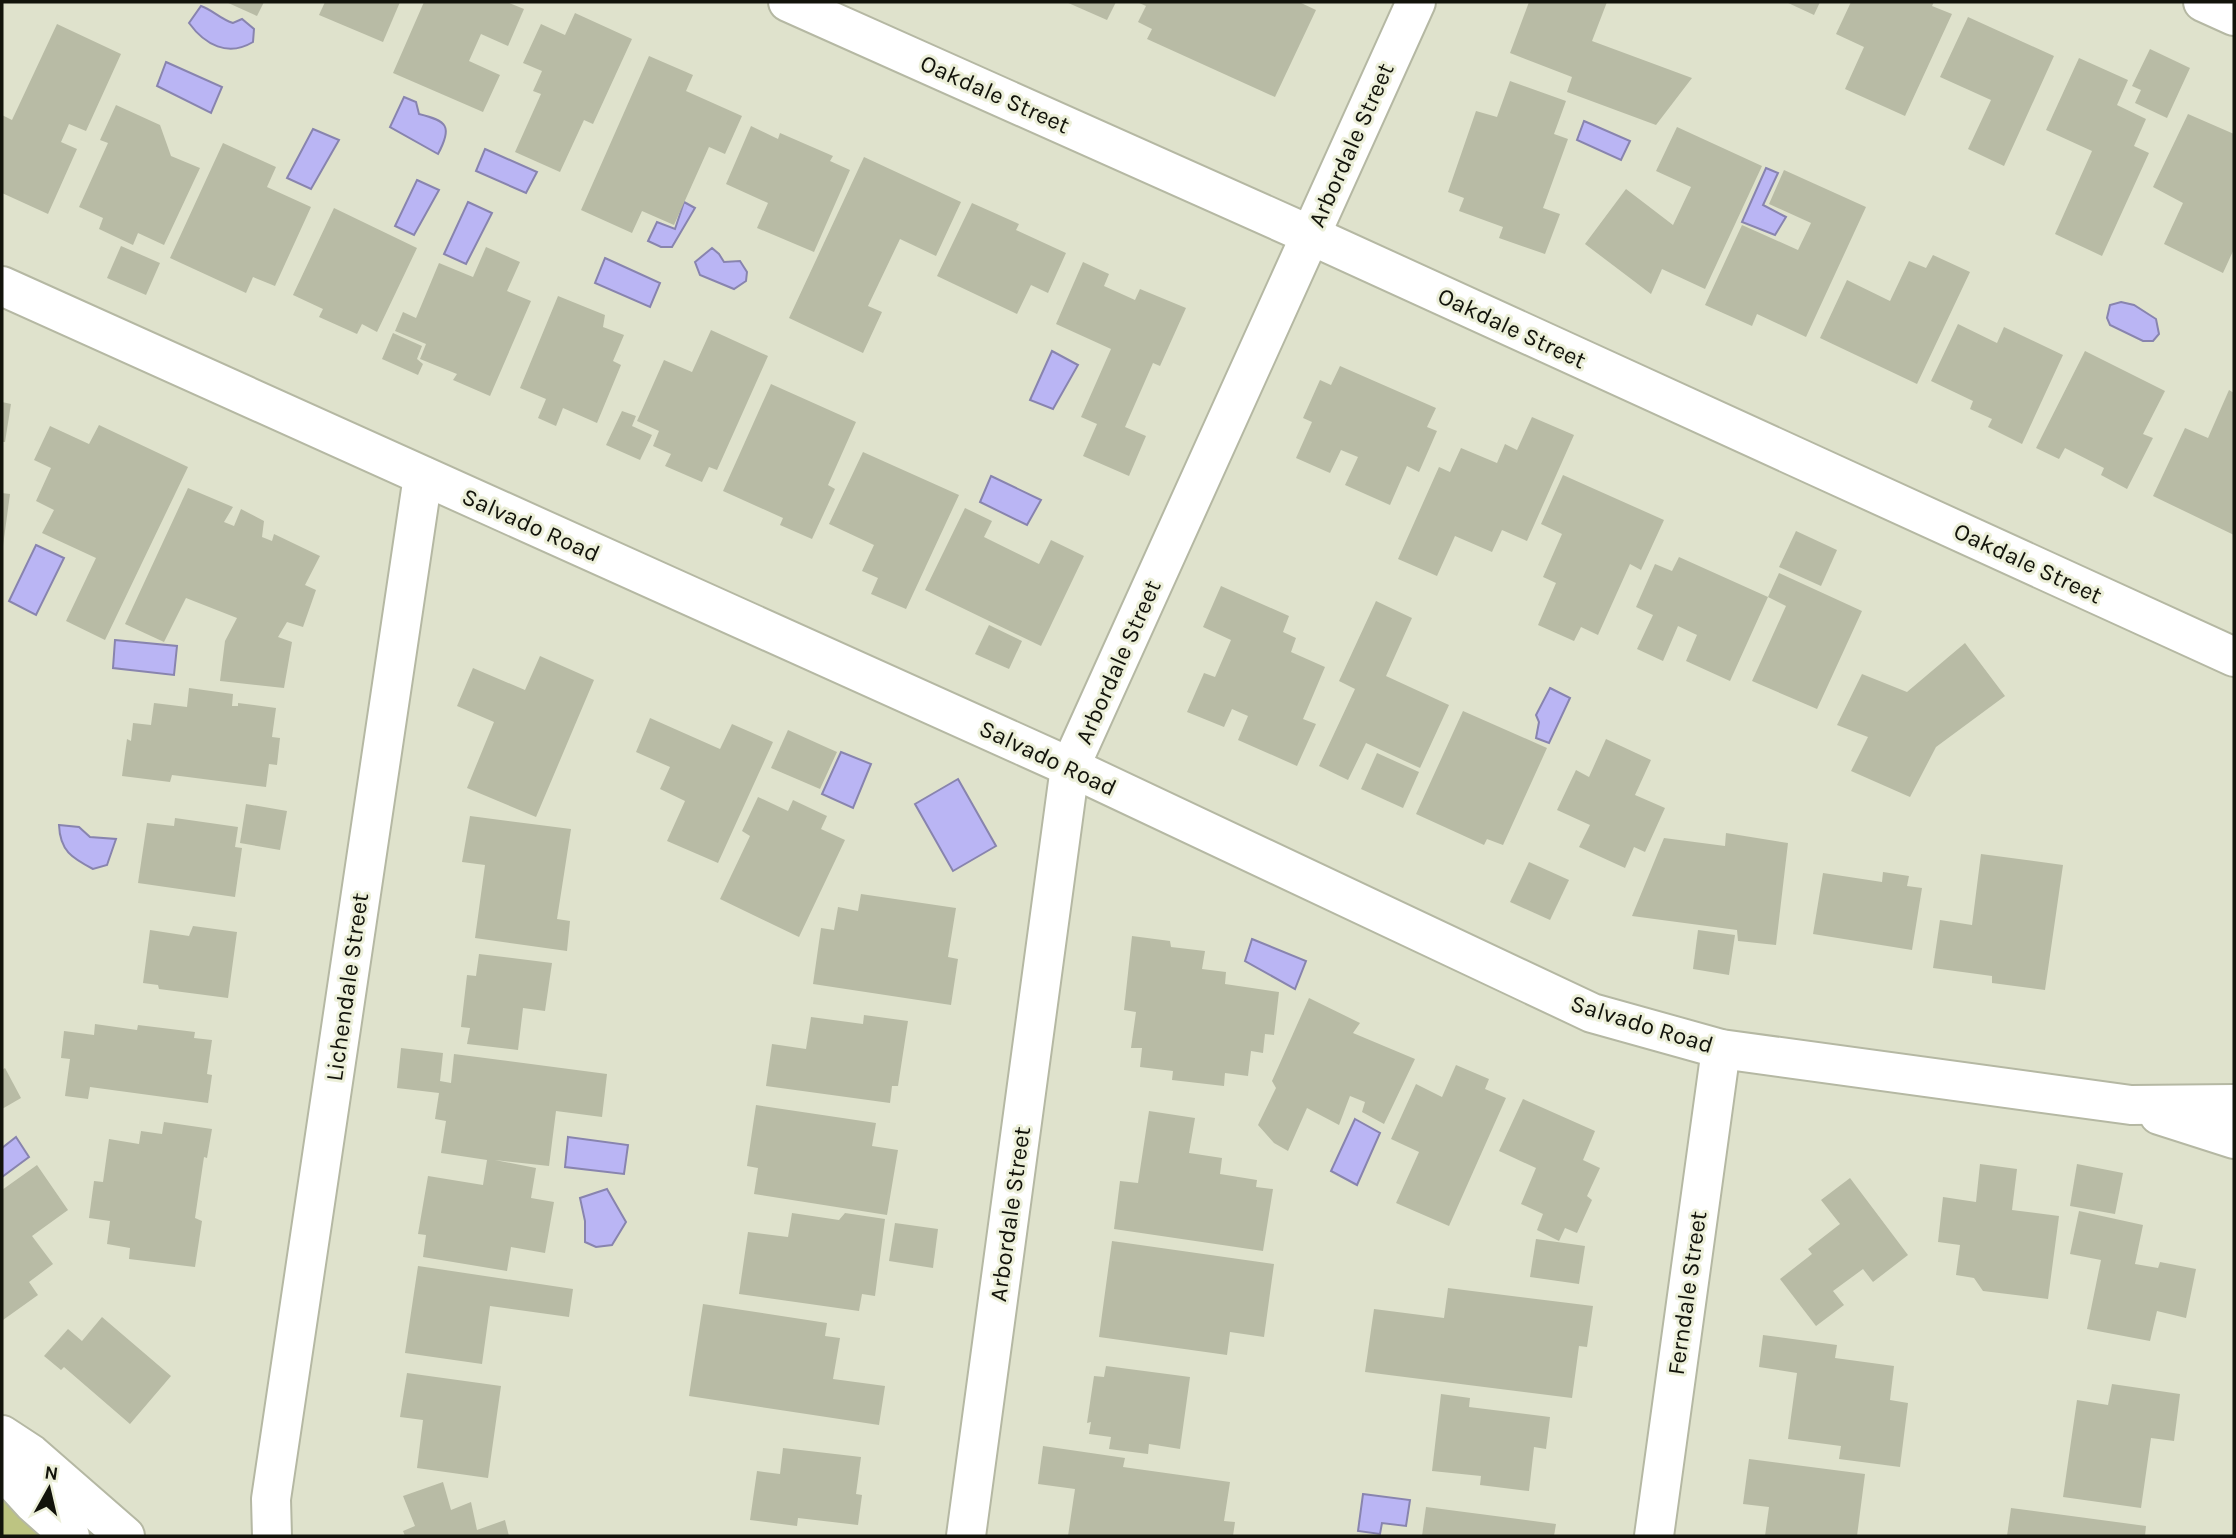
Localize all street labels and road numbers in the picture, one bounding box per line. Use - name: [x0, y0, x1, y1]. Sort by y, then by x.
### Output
- street label: Oakdale Street: [916, 49, 1074, 139]
- street label: Arbordale Street: [1302, 59, 1400, 231]
- street label: Oakdale Street: [1433, 281, 1591, 375]
- street label: Salvado Road: [458, 482, 604, 568]
- street label: Oakdale Street: [1949, 516, 2107, 610]
- street label: Arbordale Street: [1069, 576, 1167, 748]
- street label: Salvado Road: [975, 714, 1121, 802]
- street label: Lichendale Street: [320, 891, 374, 1083]
- street label: Salvado Road: [1567, 989, 1717, 1059]
- street label: Arbordale Street: [984, 1125, 1036, 1303]
- street label: Ferndale Street: [1662, 1209, 1712, 1377]

